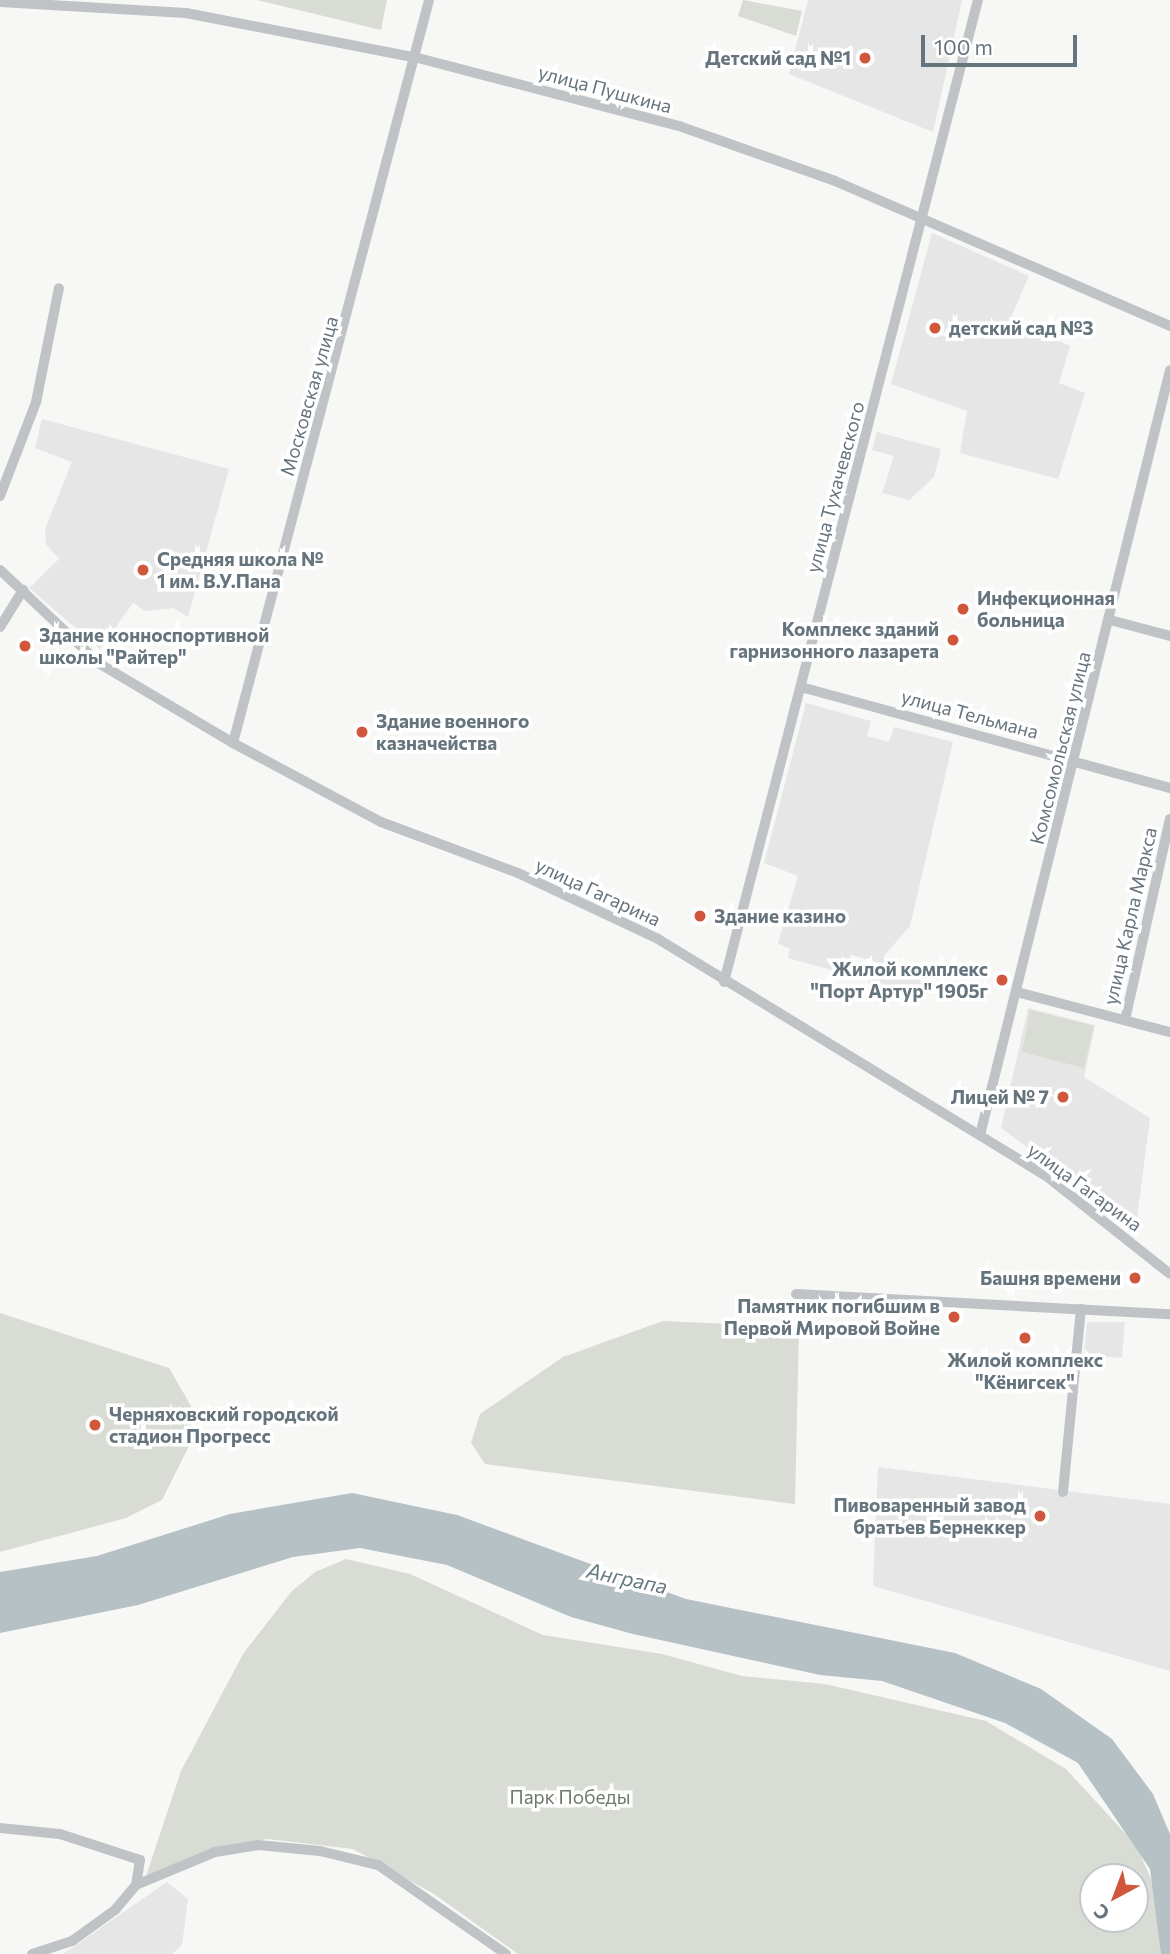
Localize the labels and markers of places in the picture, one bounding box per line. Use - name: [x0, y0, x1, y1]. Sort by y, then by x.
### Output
- place label: Детский сад №1: [705, 47, 851, 69]
- marker: Детский сад №1: [857, 50, 873, 66]
- place label: детский сад №3: [949, 317, 1094, 339]
- marker: детский сад №3: [927, 320, 943, 336]
- place label: Средняя школа № 1 им. В.У.Пана: [157, 548, 323, 592]
- marker: Средняя школа № 1 им. В.У.Пана: [135, 562, 151, 578]
- place label: Инфекционная больница: [977, 587, 1115, 631]
- marker: Инфекционная больница: [955, 601, 971, 617]
- place label: Комплекс зданий гарнизонного лазарета: [730, 618, 939, 662]
- place label: Здание конноспортивной школы "Райтер": [39, 624, 269, 668]
- marker: Комплекс зданий гарнизонного лазарета: [945, 632, 961, 648]
- marker: Здание конноспортивной школы "Райтер": [17, 638, 33, 654]
- place label: Здание военного казначейства: [376, 710, 529, 754]
- marker: Здание военного казначейства: [354, 724, 370, 740]
- place label: Здание казино: [714, 905, 846, 927]
- marker: Здание казино: [692, 908, 708, 924]
- place label: Жилой комплекс "Порт Артур" 1905г: [810, 958, 988, 1002]
- marker: Жилой комплекс "Порт Артур" 1905г: [994, 972, 1010, 988]
- place label: Лицей № 7: [951, 1086, 1049, 1108]
- marker: Лицей № 7: [1055, 1089, 1071, 1105]
- place label: Башня времени: [980, 1267, 1121, 1289]
- marker: Башня времени: [1127, 1270, 1143, 1286]
- place label: Памятник погибшим в Первой Мировой Войне: [724, 1295, 940, 1339]
- marker: Памятник погибшим в Первой Мировой Войне: [946, 1309, 962, 1325]
- marker: Жилой комплекс "Кёнигсек": [1017, 1330, 1033, 1346]
- place label: Жилой комплекс "Кёнигсек": [947, 1349, 1103, 1393]
- place label: Черняховский городской стадион Прогресс: [109, 1403, 339, 1447]
- marker: Черняховский городской стадион Прогресс: [87, 1417, 103, 1433]
- place label: Пивоваренный завод братьев Бернеккер: [833, 1494, 1026, 1538]
- marker: Пивоваренный завод братьев Бернеккер: [1032, 1508, 1048, 1524]

